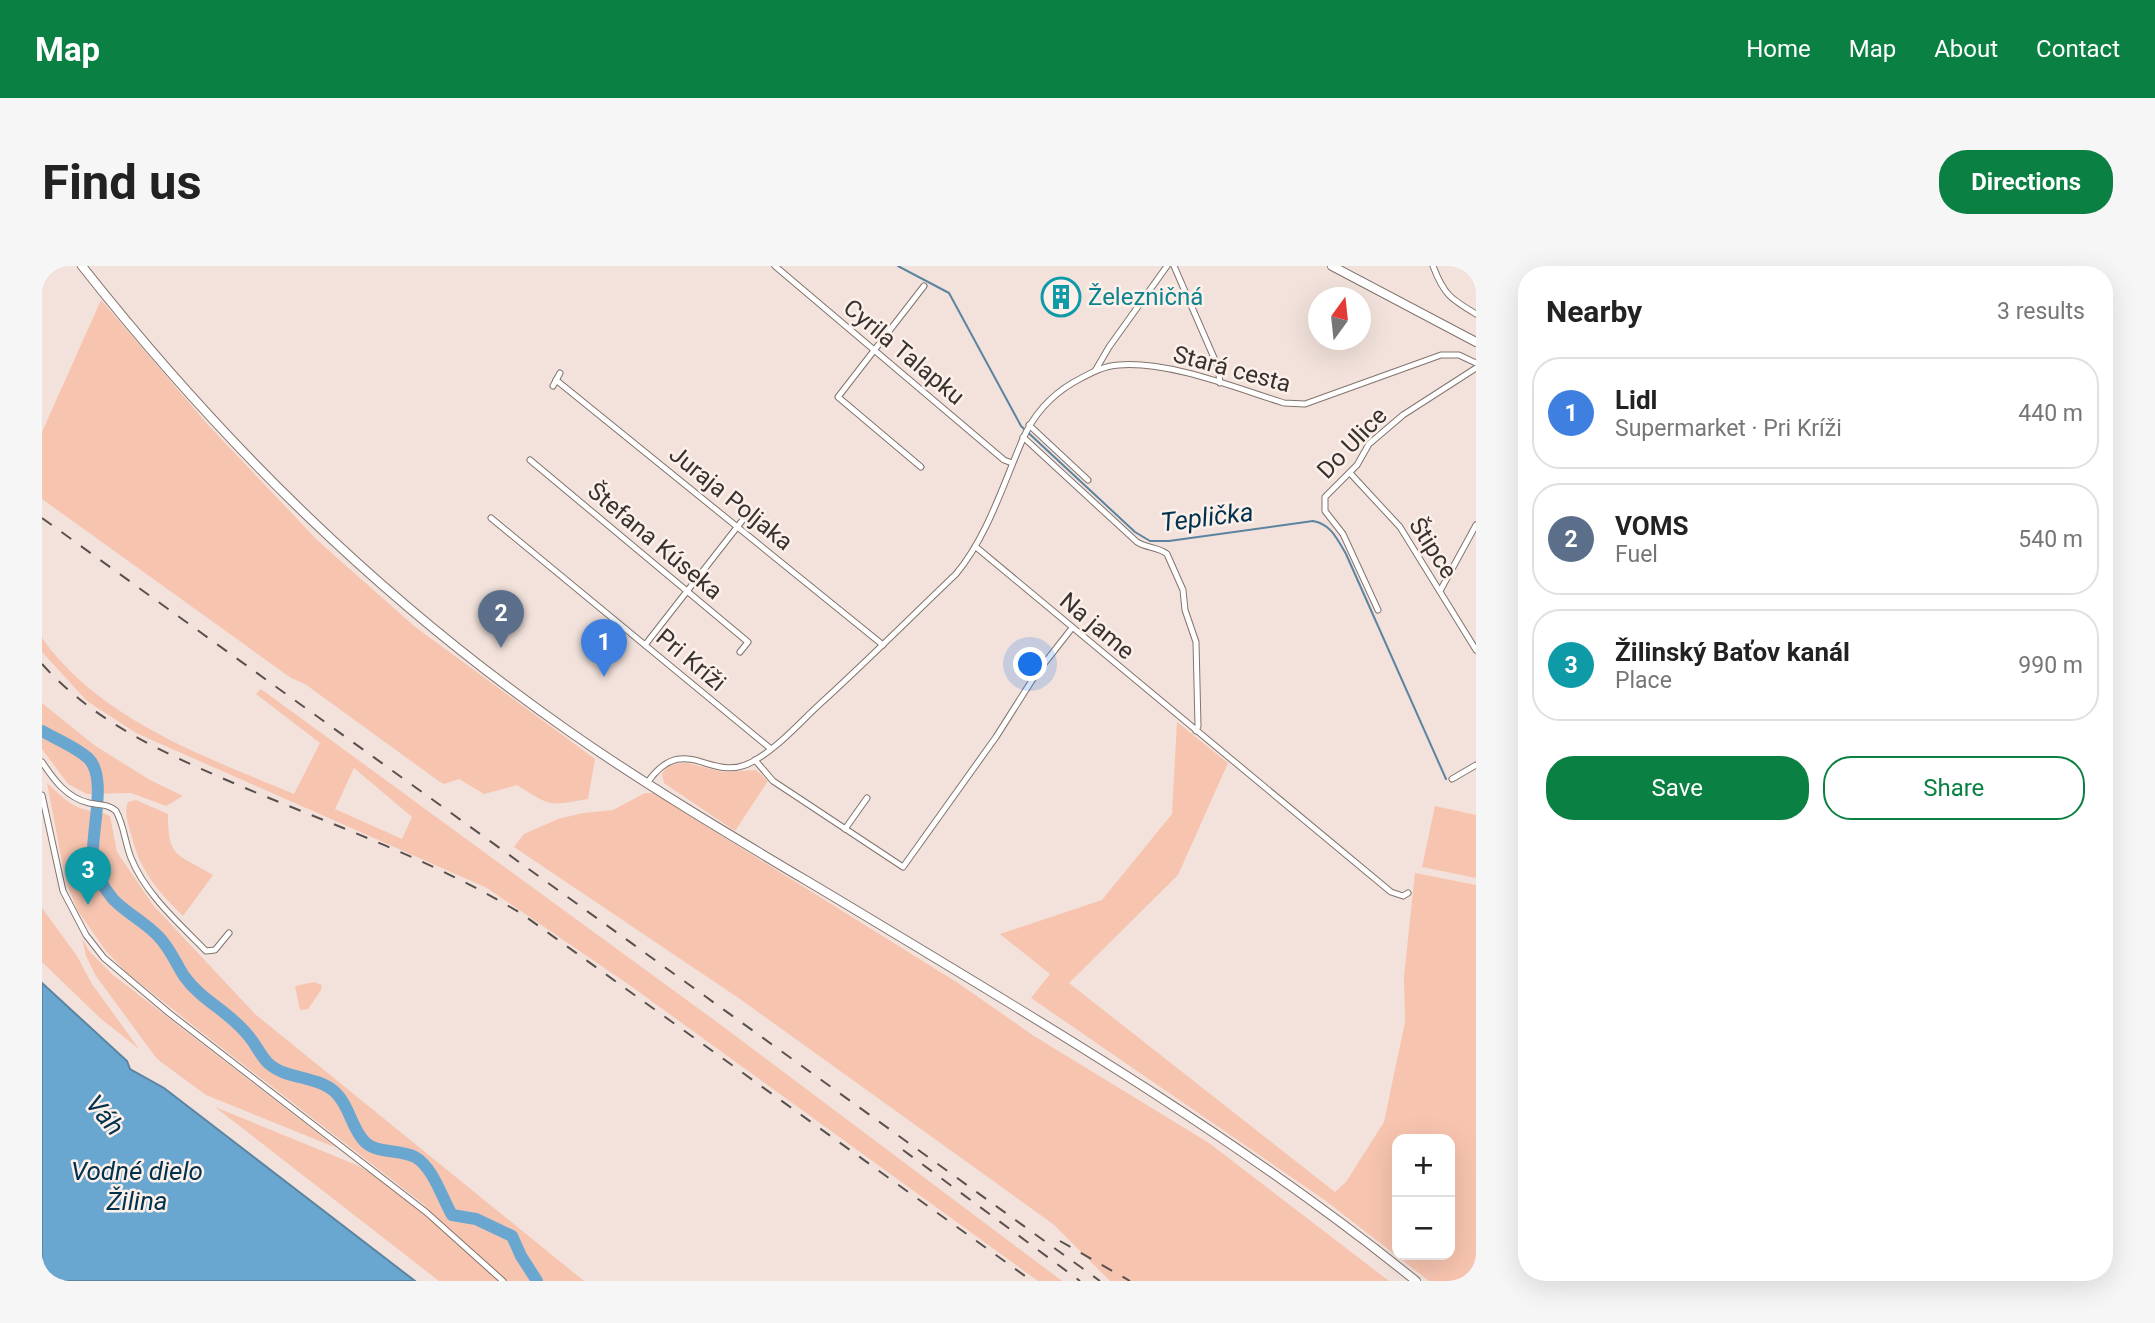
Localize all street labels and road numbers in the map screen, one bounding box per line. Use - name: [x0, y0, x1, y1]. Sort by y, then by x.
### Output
- street label: Cyrila Talapku: [838, 293, 970, 411]
- street label: Stará cesta: [1170, 340, 1294, 398]
- street label: Do Ulice: [1311, 402, 1393, 484]
- street label: Juraja Poljaka: [664, 440, 798, 556]
- street label: Štefana Kúseka: [582, 477, 728, 605]
- street label: Štipce: [1403, 512, 1463, 584]
- street label: Na jame: [1054, 587, 1140, 665]
- street label: Pri Kríži: [651, 623, 731, 697]

